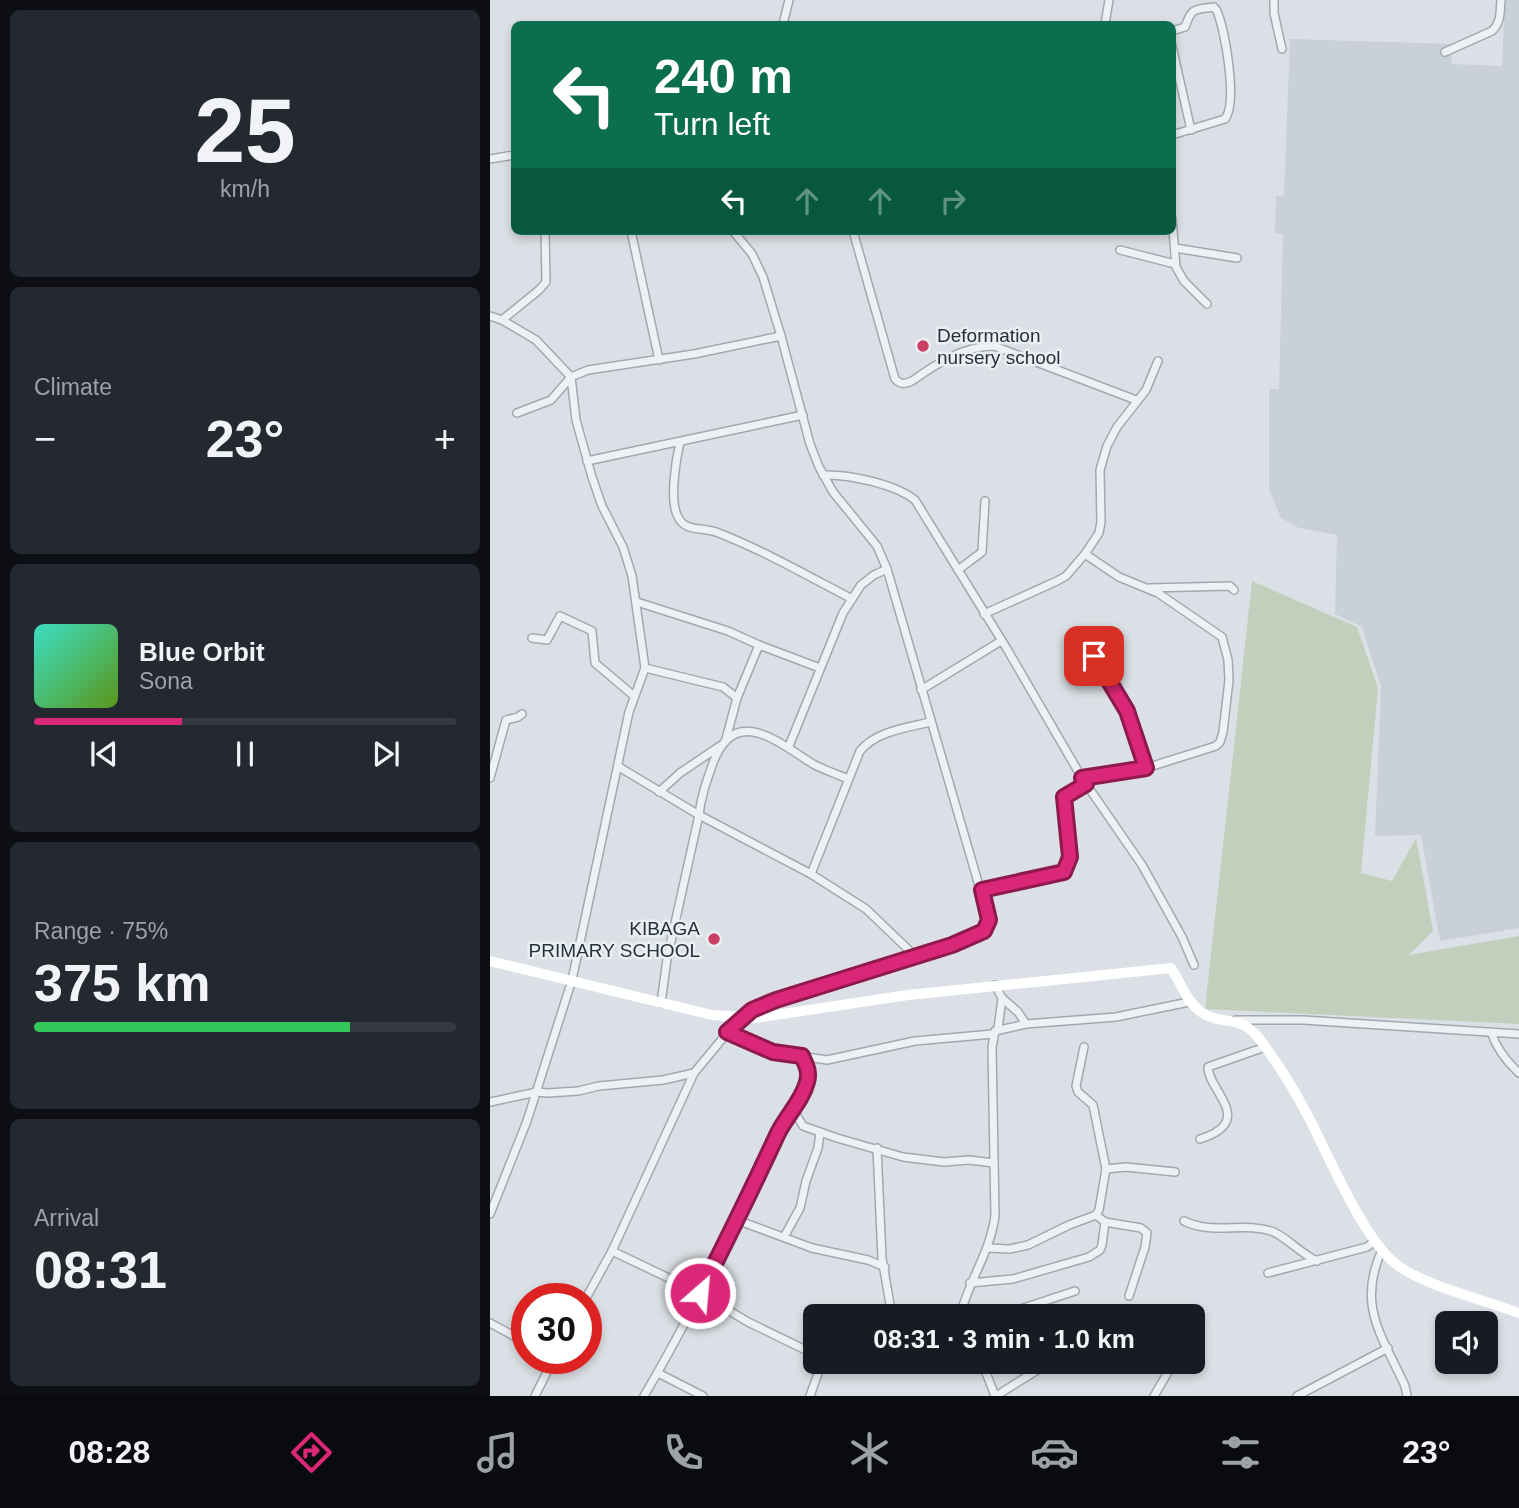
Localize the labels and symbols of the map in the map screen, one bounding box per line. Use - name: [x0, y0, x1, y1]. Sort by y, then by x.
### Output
- place label: Deformation nursery school: [937, 325, 1061, 368]
- marker: Deformation nursery school: [915, 338, 931, 354]
- pin: [1064, 626, 1124, 686]
- place label: KIBAGA PRIMARY SCHOOL: [529, 918, 700, 961]
- marker: KIBAGA PRIMARY SCHOOL: [706, 931, 722, 947]
- position arrow: [663, 1256, 737, 1330]
- speed limit sign: 30: [511, 1283, 602, 1374]

